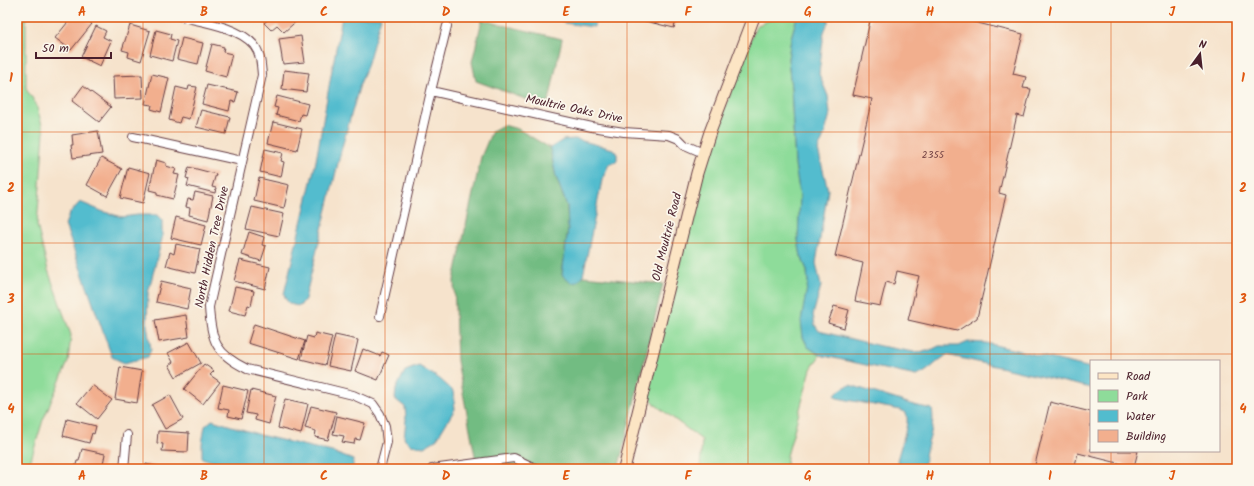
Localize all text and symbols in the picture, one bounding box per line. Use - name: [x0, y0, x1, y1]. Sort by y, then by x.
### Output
- text: A: [78, 2, 86, 23]
- text: B: [200, 2, 208, 23]
- text: C: [320, 2, 328, 23]
- text: D: [442, 2, 451, 23]
- text: E: [562, 2, 570, 23]
- text: F: [684, 2, 692, 23]
- text: G: [804, 2, 812, 23]
- text: H: [926, 2, 935, 23]
- text: I: [1048, 2, 1052, 23]
- text: J: [1169, 2, 1176, 23]
- scale bar: [36, 34, 111, 60]
- north arrow: [1180, 34, 1220, 74]
- text: N: [1197, 36, 1208, 55]
- text: 50 m: [42, 39, 69, 58]
- text: 1: [9, 68, 13, 89]
- text: 1: [1241, 68, 1245, 89]
- street label: Moultrie Oaks Drive: [524, 89, 625, 129]
- house number: 2355: [922, 147, 945, 163]
- text: 2: [7, 178, 15, 199]
- text: 2: [1239, 178, 1247, 199]
- street label: North Hidden Tree Drive: [190, 184, 234, 310]
- street label: Old Moultrie Road: [647, 190, 687, 283]
- text: 3: [6, 289, 15, 310]
- text: 3: [1238, 289, 1247, 310]
- legend: [1090, 360, 1220, 452]
- text: Road: [1126, 367, 1151, 386]
- text: Park: [1126, 387, 1148, 406]
- text: 4: [7, 399, 15, 420]
- text: 4: [1239, 399, 1247, 420]
- text: Water: [1126, 407, 1156, 426]
- text: Building: [1126, 427, 1166, 446]
- text: A: [78, 466, 86, 486]
- text: B: [200, 466, 208, 486]
- text: C: [320, 466, 328, 486]
- text: D: [442, 466, 451, 486]
- text: E: [562, 466, 570, 486]
- text: F: [684, 466, 692, 486]
- text: G: [804, 466, 812, 486]
- text: H: [926, 466, 935, 486]
- text: I: [1048, 466, 1052, 486]
- text: J: [1169, 466, 1176, 486]

